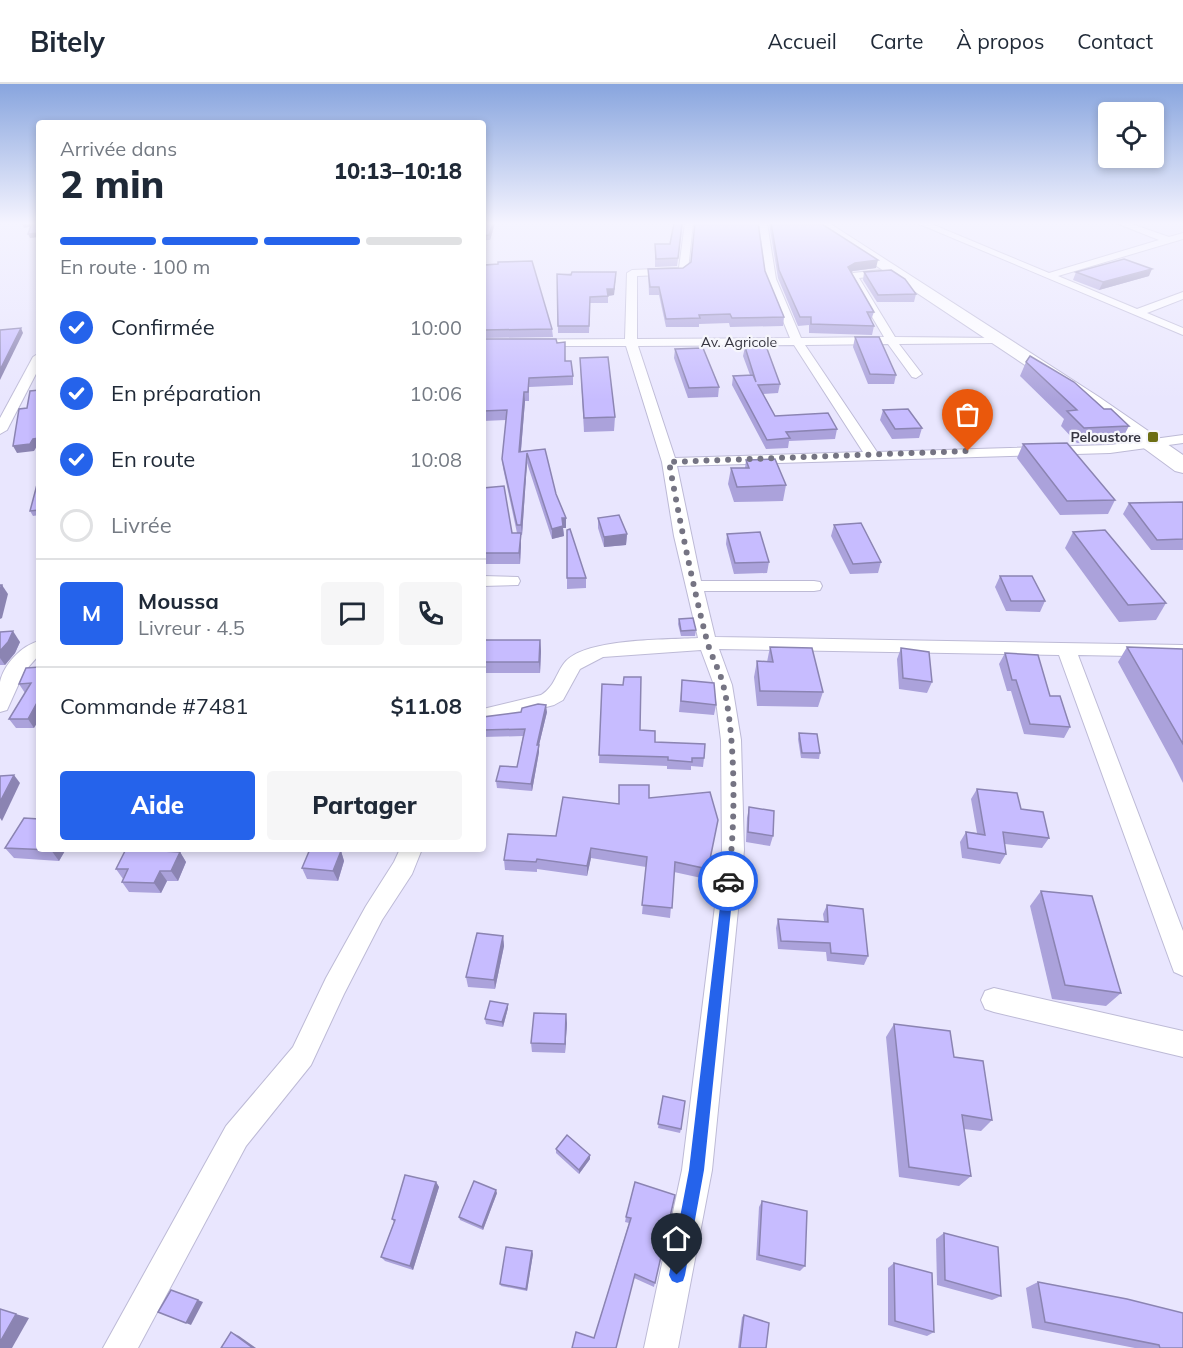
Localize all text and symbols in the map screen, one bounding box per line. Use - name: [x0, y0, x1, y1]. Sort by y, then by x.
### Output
- text: Bitely: [30, 24, 105, 59]
- text: Accueil: [767, 28, 837, 54]
- text: Carte: [870, 28, 923, 54]
- text: À propos: [956, 28, 1044, 54]
- text: Contact: [1077, 28, 1153, 54]
- map controls: [1098, 102, 1164, 168]
- button: locate: [1098, 102, 1164, 168]
- text: Arrivée dans: [60, 136, 177, 161]
- text: 10:13–10:18: [334, 157, 462, 185]
- text: 2 min: [60, 159, 165, 208]
- text: En route · 100 m: [60, 254, 210, 279]
- icon: check: [60, 311, 93, 344]
- text: Confirmée: [111, 313, 215, 341]
- text: 10:00: [409, 315, 462, 340]
- street label: Av. Agricole: [701, 333, 777, 351]
- icon: check: [60, 377, 93, 410]
- text: En préparation: [111, 379, 261, 407]
- text: 10:06: [409, 381, 462, 406]
- pin: [942, 389, 993, 451]
- icon: bag: [951, 398, 984, 431]
- place label: Peloustore: [1071, 428, 1141, 446]
- marker: Peloustore: [1146, 430, 1160, 444]
- icon: check: [60, 443, 93, 476]
- text: En route: [111, 445, 195, 473]
- text: 10:08: [409, 447, 462, 472]
- text: Livrée: [111, 511, 172, 539]
- button: chat: [321, 582, 384, 645]
- button: phone: [399, 582, 462, 645]
- text: Moussa: [138, 587, 219, 615]
- text: M: [82, 599, 101, 627]
- text: Livreur · 4.5: [138, 615, 245, 640]
- text: Commande #7481: [60, 692, 248, 720]
- text: $11.08: [391, 692, 462, 720]
- button: Aide: [60, 771, 255, 840]
- button: Partager: [267, 771, 462, 840]
- courier: [698, 851, 758, 911]
- icon: car: [712, 865, 745, 898]
- pin: [651, 1213, 702, 1275]
- icon: home: [660, 1222, 693, 1255]

